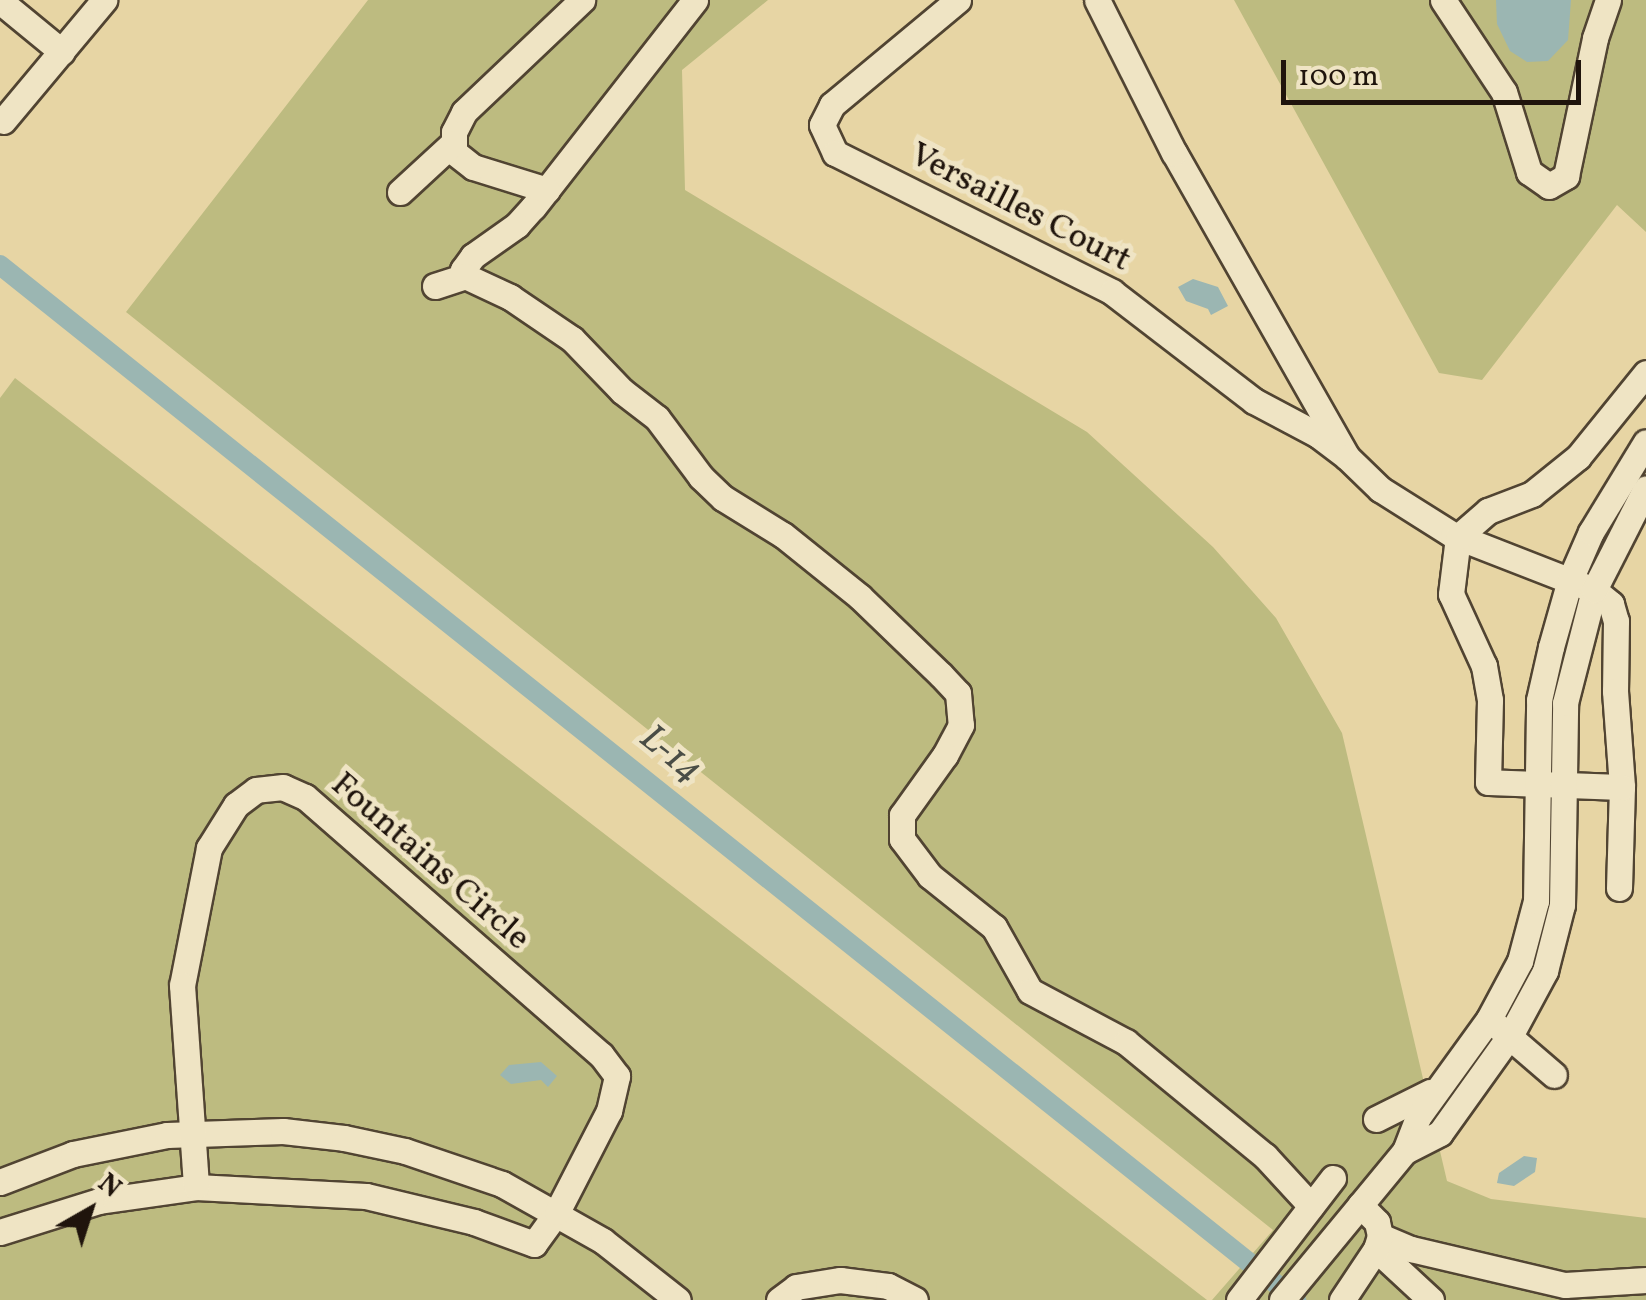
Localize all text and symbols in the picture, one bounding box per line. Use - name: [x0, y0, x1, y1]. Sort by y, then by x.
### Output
- scale bar: [1286, 40, 1586, 102]
- text: 100 m: [1298, 56, 1379, 98]
- street label: Versailles Court: [902, 134, 1138, 282]
- water label: L-14: [630, 716, 710, 794]
- street label: Fountains Circle: [322, 764, 538, 960]
- north arrow: [40, 1160, 140, 1260]
- text: N: [89, 1165, 129, 1208]

